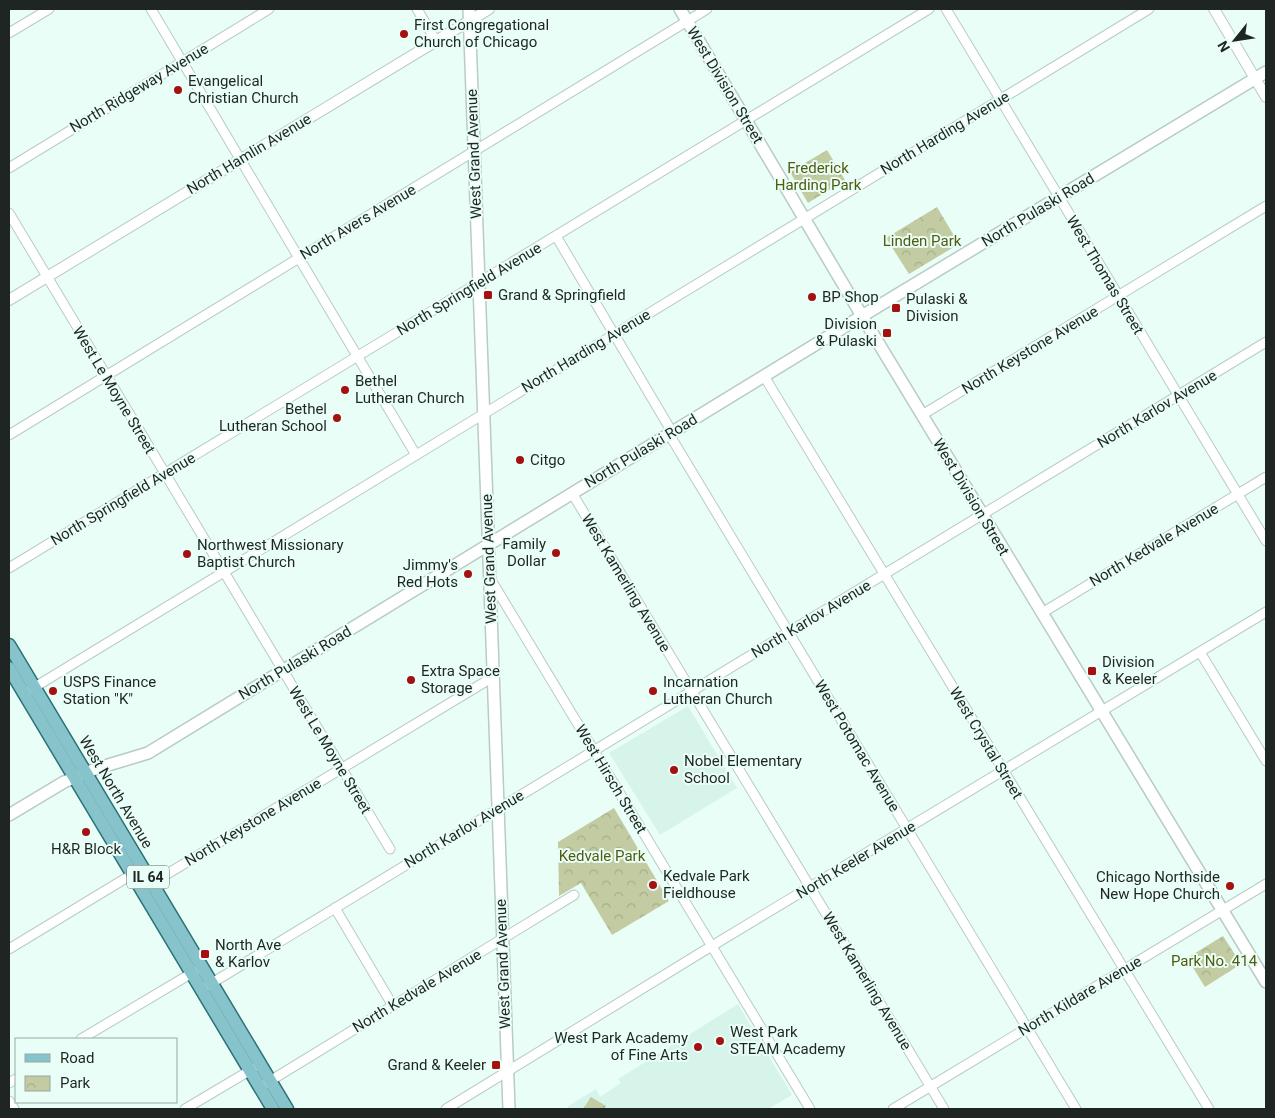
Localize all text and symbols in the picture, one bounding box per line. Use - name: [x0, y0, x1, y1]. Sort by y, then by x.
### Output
- north arrow: [1210, 15, 1260, 65]
- place label: First Congregational Church of Chicago: [414, 16, 549, 51]
- street label: West Division Street: [683, 23, 767, 147]
- marker: First Congregational Church of Chicago: [398, 28, 410, 40]
- text: N: [1214, 38, 1233, 55]
- street label: North Ridgeway Avenue: [66, 39, 212, 137]
- place label: Evangelical Christian Church: [188, 72, 299, 107]
- marker: Evangelical Christian Church: [172, 84, 184, 96]
- street label: North Harding Avenue: [877, 87, 1013, 179]
- street label: West Grand Avenue: [463, 89, 485, 219]
- street label: North Hamlin Avenue: [184, 110, 315, 198]
- park label: Frederick Harding Park: [775, 159, 862, 194]
- street label: North Pulaski Road: [978, 169, 1098, 251]
- street label: North Avers Avenue: [297, 180, 419, 264]
- street label: West Thomas Street: [1062, 212, 1148, 338]
- park label: Linden Park: [883, 232, 962, 250]
- street label: North Springfield Avenue: [393, 239, 545, 339]
- place label: Grand & Springfield: [498, 286, 626, 304]
- place label: BP Shop: [822, 288, 879, 306]
- marker: Grand & Springfield: [482, 289, 494, 301]
- place label: Pulaski & Division: [906, 290, 968, 325]
- marker: BP Shop: [806, 291, 818, 303]
- marker: Pulaski & Division: [890, 302, 902, 314]
- street label: North Keystone Avenue: [959, 302, 1101, 398]
- street label: North Harding Avenue: [518, 305, 654, 397]
- place label: Division & Pulaski: [815, 315, 877, 350]
- street label: West Le Moyne Street: [69, 323, 159, 457]
- marker: Division & Pulaski: [881, 327, 893, 339]
- street label: North Karlov Avenue: [1094, 366, 1220, 452]
- place label: Bethel Lutheran Church: [355, 372, 464, 407]
- marker: Bethel Lutheran Church: [339, 384, 351, 396]
- place label: Bethel Lutheran School: [219, 400, 327, 435]
- street label: North Pulaski Road: [581, 410, 701, 492]
- marker: Bethel Lutheran School: [331, 412, 343, 424]
- street label: West Division Street: [929, 435, 1013, 559]
- street label: North Springfield Avenue: [47, 449, 199, 549]
- place label: Citgo: [530, 451, 565, 469]
- marker: Citgo: [514, 454, 526, 466]
- street label: West Grand Avenue: [478, 494, 500, 624]
- street label: North Kedvale Avenue: [1086, 499, 1222, 591]
- street label: West Kamerling Avenue: [578, 511, 674, 655]
- place label: Family Dollar: [502, 535, 546, 570]
- place label: Northwest Missionary Baptist Church: [197, 536, 344, 571]
- marker: Family Dollar: [550, 547, 562, 559]
- marker: Northwest Missionary Baptist Church: [181, 548, 193, 560]
- place label: Jimmy's Red Hots: [397, 556, 458, 591]
- marker: Jimmy's Red Hots: [462, 568, 474, 580]
- street label: North Karlov Avenue: [748, 576, 874, 662]
- street label: North Pulaski Road: [235, 622, 355, 704]
- place label: Division & Keeler: [1102, 653, 1157, 688]
- place label: Extra Space Storage: [421, 662, 500, 697]
- marker: Division & Keeler: [1086, 665, 1098, 677]
- place label: USPS Finance Station "K": [63, 673, 156, 708]
- place label: Incarnation Lutheran Church: [663, 673, 772, 708]
- marker: Extra Space Storage: [405, 674, 417, 686]
- street label: West Potomac Avenue: [811, 677, 904, 815]
- street label: West Le Moyne Street: [285, 683, 375, 817]
- street label: West Crystal Street: [946, 684, 1027, 802]
- marker: USPS Finance Station "K": [47, 685, 59, 697]
- marker: Incarnation Lutheran Church: [647, 685, 659, 697]
- street label: West Hirsch Street: [571, 721, 651, 837]
- street label: West North Avenue: [75, 732, 157, 852]
- place label: Nobel Elementary School: [684, 752, 802, 787]
- marker: Nobel Elementary School: [668, 764, 680, 776]
- street label: North Keystone Avenue: [182, 774, 324, 870]
- street label: North Karlov Avenue: [401, 786, 527, 872]
- street label: North Keeler Avenue: [793, 817, 919, 903]
- marker: H&R Block: [80, 826, 92, 838]
- place label: H&R Block: [51, 840, 121, 858]
- park label: Kedvale Park: [559, 847, 646, 865]
- road number: IL 64: [127, 866, 169, 889]
- place label: Kedvale Park Fieldhouse: [663, 867, 750, 902]
- place label: Chicago Northside New Hope Church: [1096, 868, 1220, 903]
- marker: Kedvale Park Fieldhouse: [647, 879, 659, 891]
- marker: Chicago Northside New Hope Church: [1224, 880, 1236, 892]
- street label: West Grand Avenue: [492, 899, 514, 1029]
- street label: West Kamerling Avenue: [819, 909, 915, 1053]
- place label: North Ave & Karlov: [215, 936, 281, 971]
- street label: North Kedvale Avenue: [349, 945, 485, 1037]
- marker: North Ave & Karlov: [199, 948, 211, 960]
- street label: North Kildare Avenue: [1015, 952, 1145, 1040]
- park label: Park No. 414: [1171, 952, 1258, 970]
- place label: West Park STEAM Academy: [730, 1023, 845, 1058]
- place label: West Park Academy of Fine Arts: [554, 1029, 688, 1064]
- marker: West Park STEAM Academy: [714, 1035, 726, 1047]
- legend: [15, 1038, 178, 1103]
- marker: West Park Academy of Fine Arts: [692, 1041, 704, 1053]
- text: Road: [60, 1049, 94, 1067]
- place label: Grand & Keeler: [388, 1056, 486, 1074]
- marker: Grand & Keeler: [490, 1059, 502, 1071]
- text: Park: [60, 1074, 91, 1092]

